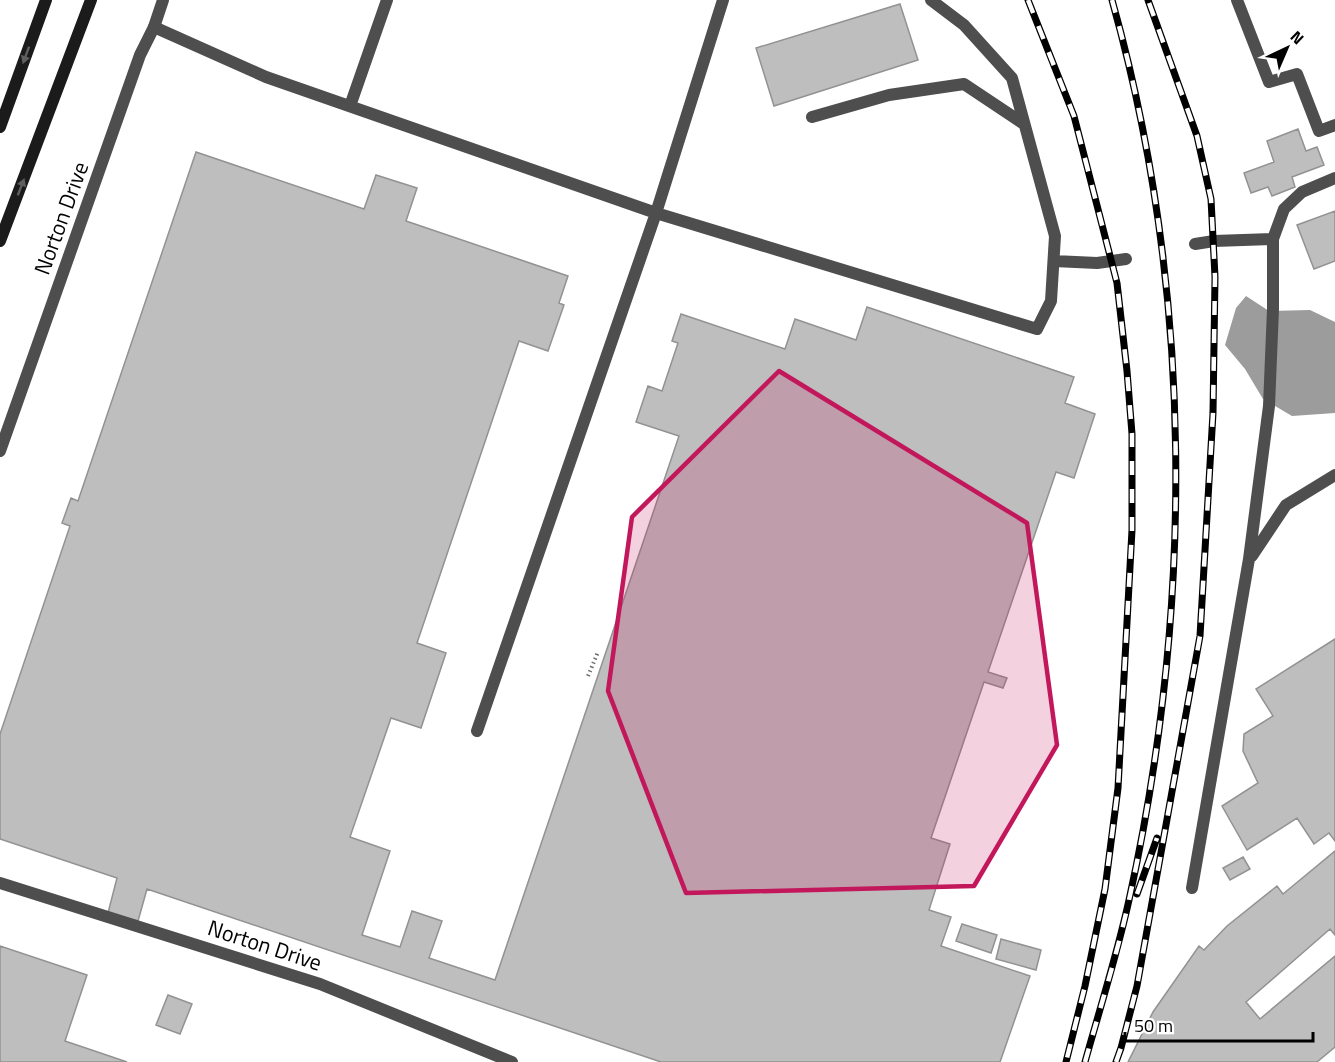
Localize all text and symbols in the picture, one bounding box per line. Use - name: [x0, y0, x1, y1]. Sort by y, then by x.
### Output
- north arrow: [1257, 18, 1317, 78]
- text: N: [1285, 25, 1310, 50]
- one-way arrow: [21, 46, 31, 64]
- street label: Norton Drive: [25, 157, 97, 279]
- one-way arrow: [17, 178, 26, 196]
- street label: Norton Drive: [204, 911, 326, 979]
- scale bar: [1125, 1005, 1312, 1043]
- text: 50 m: [1134, 1012, 1173, 1039]

